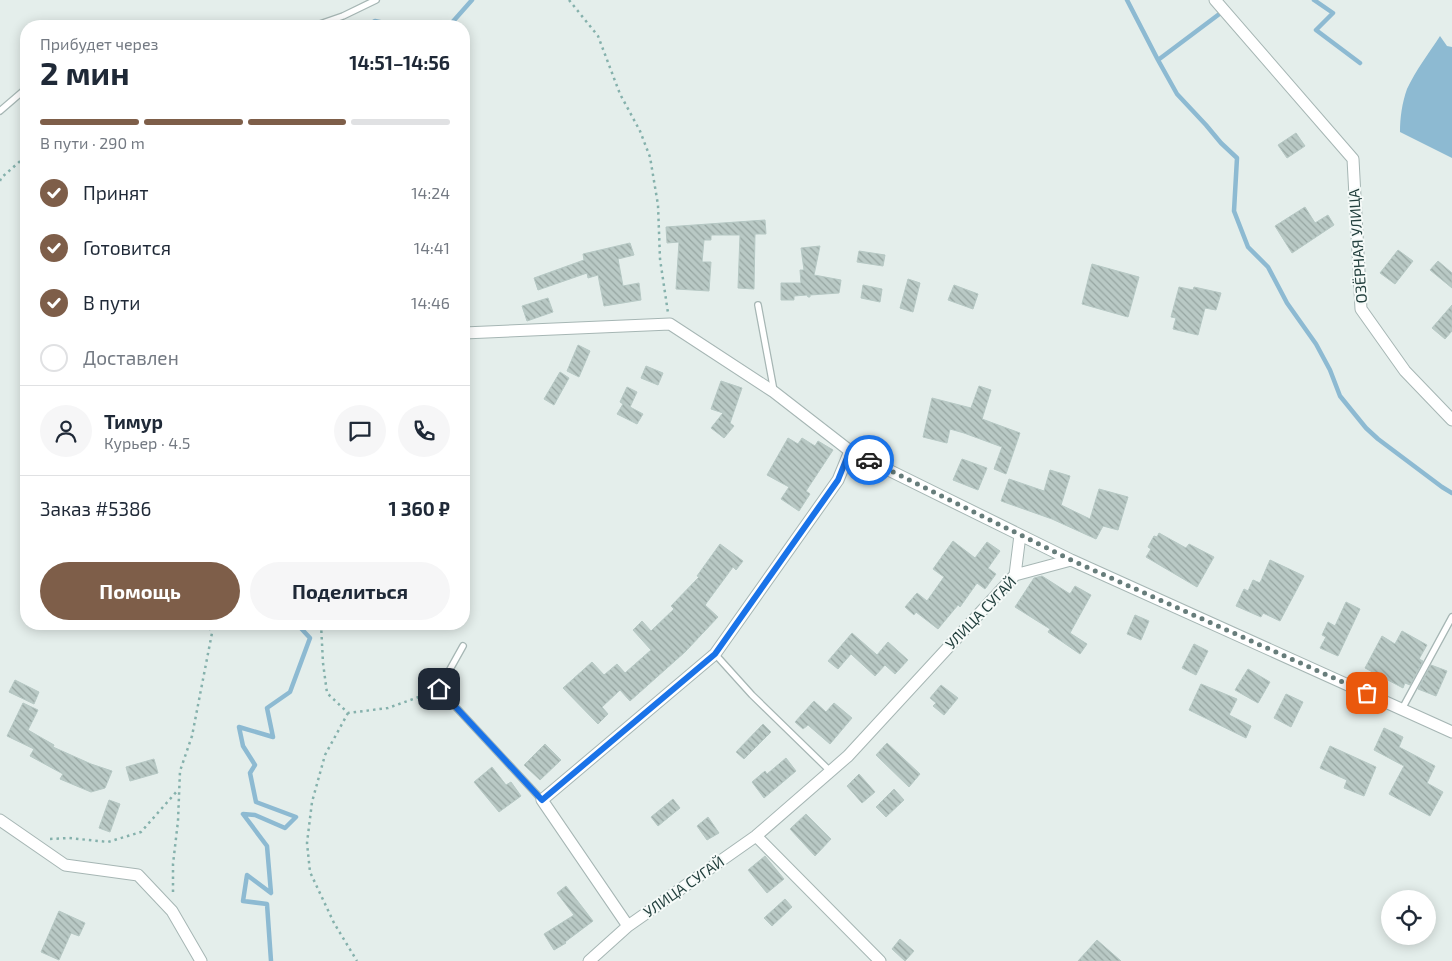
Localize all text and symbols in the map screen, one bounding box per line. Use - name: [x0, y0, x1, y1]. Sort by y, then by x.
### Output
- text: Прибудет через: [40, 34, 158, 53]
- text: 14:51–14:56: [349, 51, 450, 74]
- text: 2 мин: [40, 53, 130, 91]
- text: В пути · 290 m: [40, 133, 145, 152]
- icon: check: [40, 179, 68, 207]
- text: Принят: [83, 181, 149, 204]
- text: 14:24: [411, 183, 450, 202]
- street label: ОЗЁРНАЯ УЛИЦА: [1344, 187, 1370, 304]
- icon: check: [40, 234, 68, 262]
- text: Готовится: [83, 236, 171, 259]
- text: 14:41: [414, 238, 450, 257]
- icon: check: [40, 289, 68, 317]
- text: В пути: [83, 291, 141, 314]
- text: 14:46: [411, 293, 450, 312]
- text: Доставлен: [83, 346, 179, 369]
- button: person: [40, 405, 92, 457]
- button: chat: [334, 405, 386, 457]
- button: phone: [398, 405, 450, 457]
- text: Тимур: [104, 410, 163, 433]
- text: Курьер · 4.5: [104, 433, 190, 452]
- courier: [844, 435, 894, 485]
- icon: car: [855, 446, 883, 474]
- text: Заказ #5386: [40, 497, 151, 520]
- text: 1 360 ₽: [388, 497, 450, 520]
- button: Помощь: [40, 562, 240, 620]
- button: Поделиться: [250, 562, 450, 620]
- street label: УЛИЦА СУГАЙ: [941, 572, 1019, 652]
- pin: [418, 668, 460, 710]
- pin: [1346, 672, 1388, 714]
- icon: home: [425, 675, 453, 703]
- icon: bag: [1353, 679, 1381, 707]
- street label: УЛИЦА СУГАЙ: [640, 852, 727, 921]
- map controls: [1381, 890, 1436, 945]
- button: locate: [1381, 890, 1436, 945]

